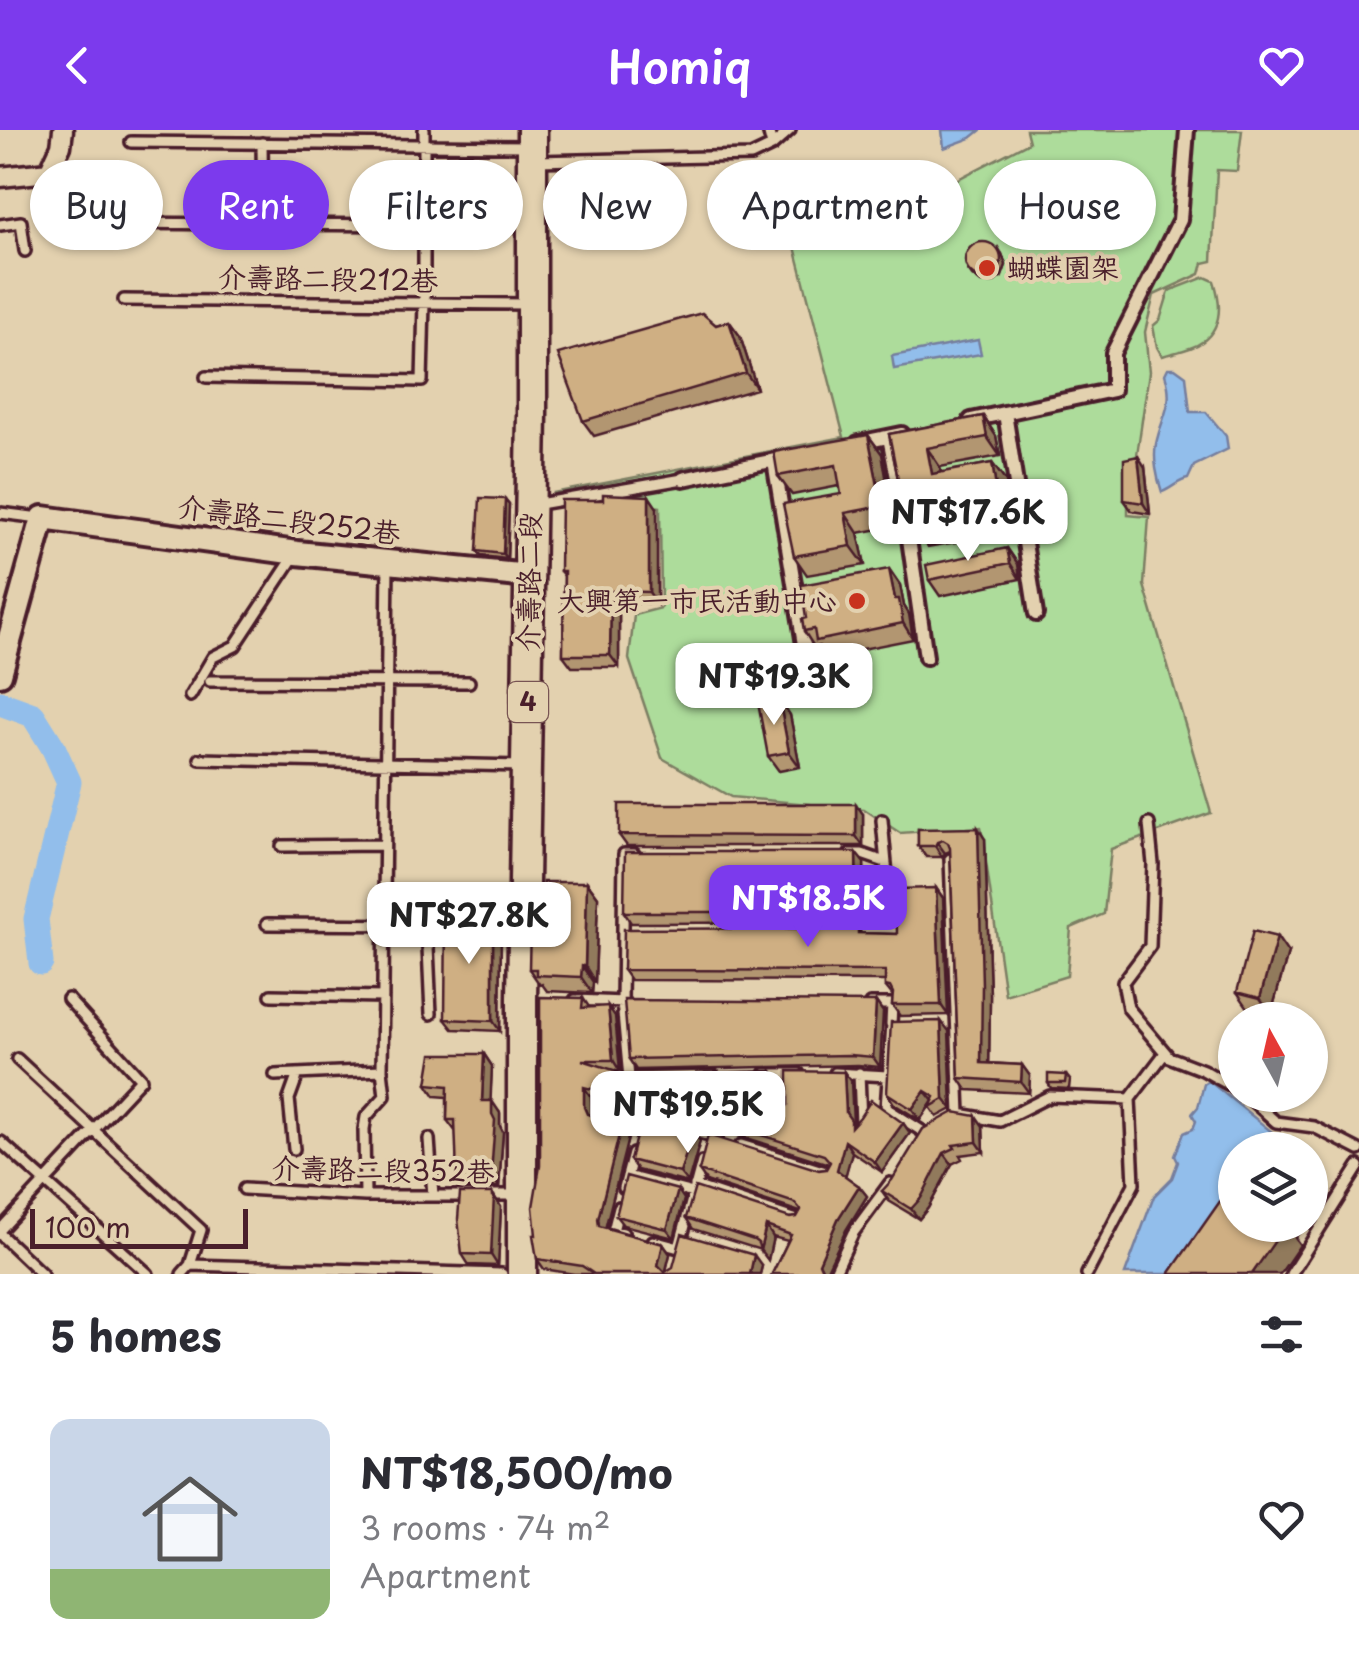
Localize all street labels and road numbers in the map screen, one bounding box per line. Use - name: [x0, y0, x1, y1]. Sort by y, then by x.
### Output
- street label: 介壽路二段212巷: [218, 254, 439, 301]
- street label: 介壽路二段252巷: [175, 484, 404, 554]
- street label: 介壽路二段: [505, 512, 550, 652]
- road number: 4: [508, 682, 548, 722]
- street label: 介壽路二段352巷: [271, 1145, 496, 1192]

